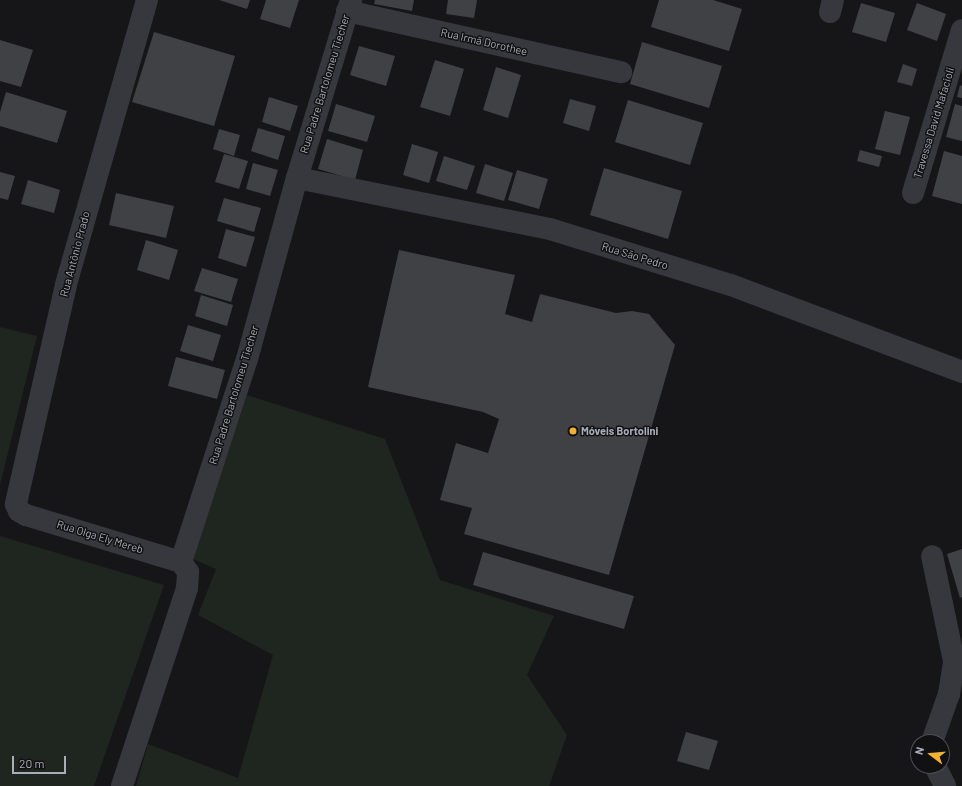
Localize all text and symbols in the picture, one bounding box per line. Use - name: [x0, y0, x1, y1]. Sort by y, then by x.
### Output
- street label: Rua Padre Bartolomeu Tiecher: [298, 13, 352, 155]
- street label: Rua Irmã Dorothee: [439, 26, 529, 58]
- street label: Travessa David Mafacioli: [911, 66, 957, 180]
- street label: Rua Antônio Prado: [57, 210, 93, 298]
- street label: Rua São Pedro: [600, 240, 670, 272]
- street label: Rua Padre Bartolomeu Tiecher: [207, 324, 261, 466]
- place label: Móveis Bortolini: [581, 424, 658, 438]
- marker: Móveis Bortolini: [568, 426, 578, 436]
- street label: Rua Olga Ely Mereb: [55, 518, 145, 556]
- north arrow: [910, 734, 950, 774]
- text: N: [912, 746, 926, 756]
- scale bar: [14, 748, 68, 774]
- text: 20 m: [19, 756, 45, 770]

